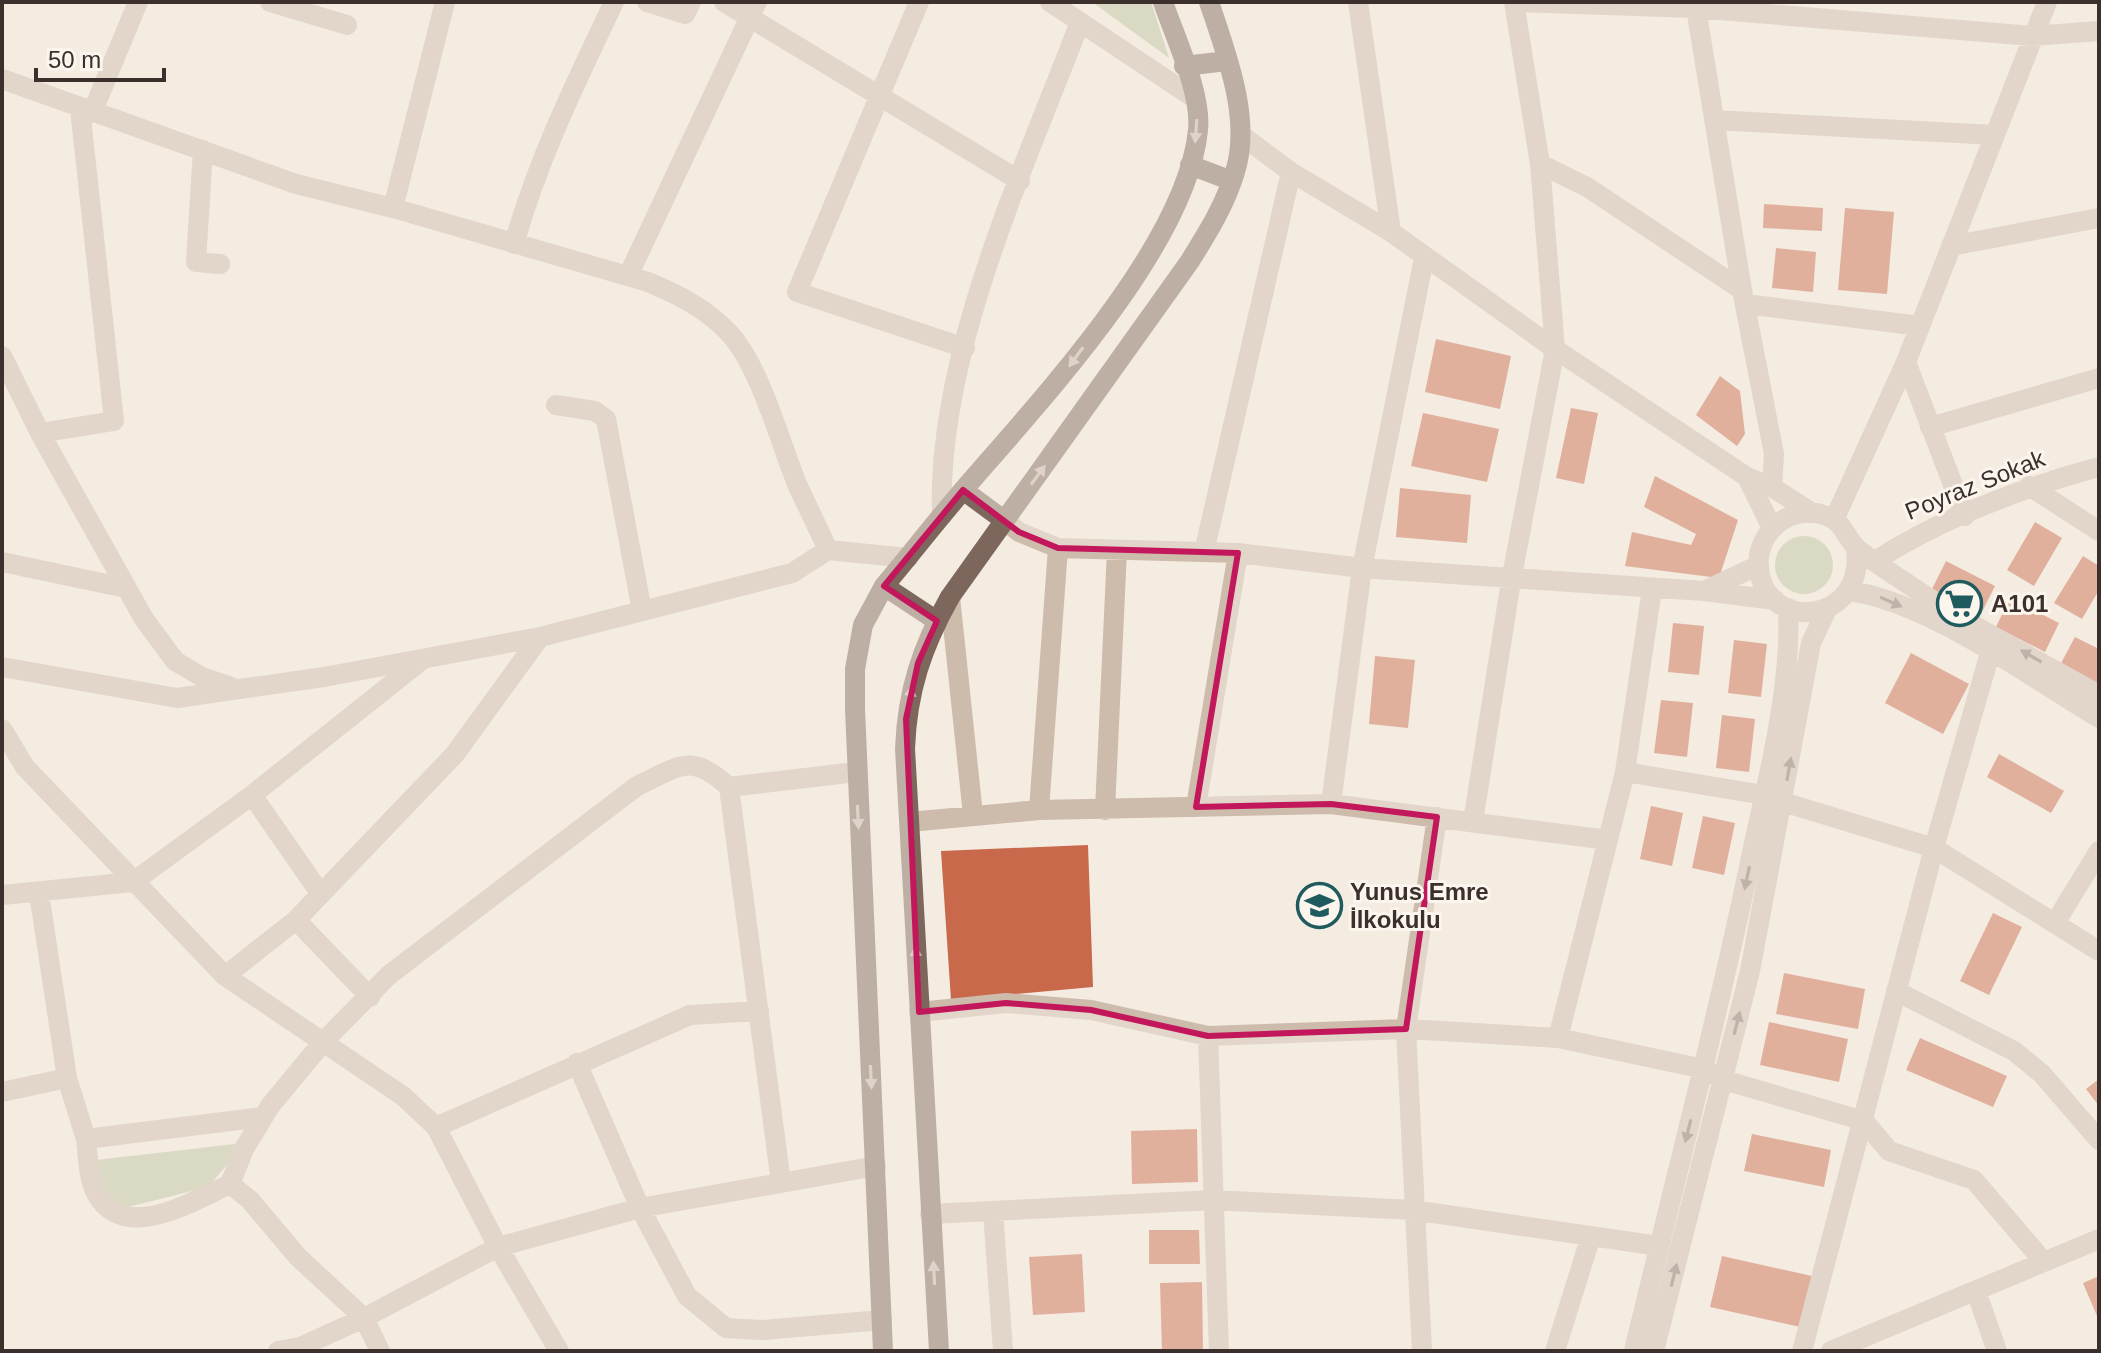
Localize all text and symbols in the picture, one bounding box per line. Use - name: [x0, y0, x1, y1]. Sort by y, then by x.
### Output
- scale bar: [36, 32, 164, 82]
- text: 50 m: [48, 46, 101, 73]
- one-way arrow: [1189, 118, 1202, 143]
- one-way arrow: [1069, 347, 1085, 368]
- street label: Poyraz Sokak: [1901, 444, 2049, 525]
- one-way arrow: [1030, 464, 1046, 486]
- supermarket icon: A101: [1936, 580, 1984, 628]
- place label: A101: [1991, 590, 2048, 617]
- one-way arrow: [1879, 595, 1903, 609]
- one-way arrow: [2020, 649, 2043, 663]
- one-way arrow: [904, 685, 916, 710]
- one-way arrow: [1783, 756, 1795, 781]
- one-way arrow: [852, 805, 865, 830]
- one-way arrow: [1740, 866, 1753, 891]
- place label: Yunus Emre İlkokulu: [1350, 878, 1489, 933]
- school or university icon: Yunus Emre İlkokulu: [1295, 882, 1343, 930]
- one-way arrow: [909, 945, 922, 970]
- one-way arrow: [1732, 1011, 1744, 1036]
- one-way arrow: [865, 1065, 878, 1090]
- one-way arrow: [1681, 1119, 1694, 1144]
- one-way arrow: [927, 1260, 940, 1285]
- one-way arrow: [1668, 1263, 1680, 1288]

